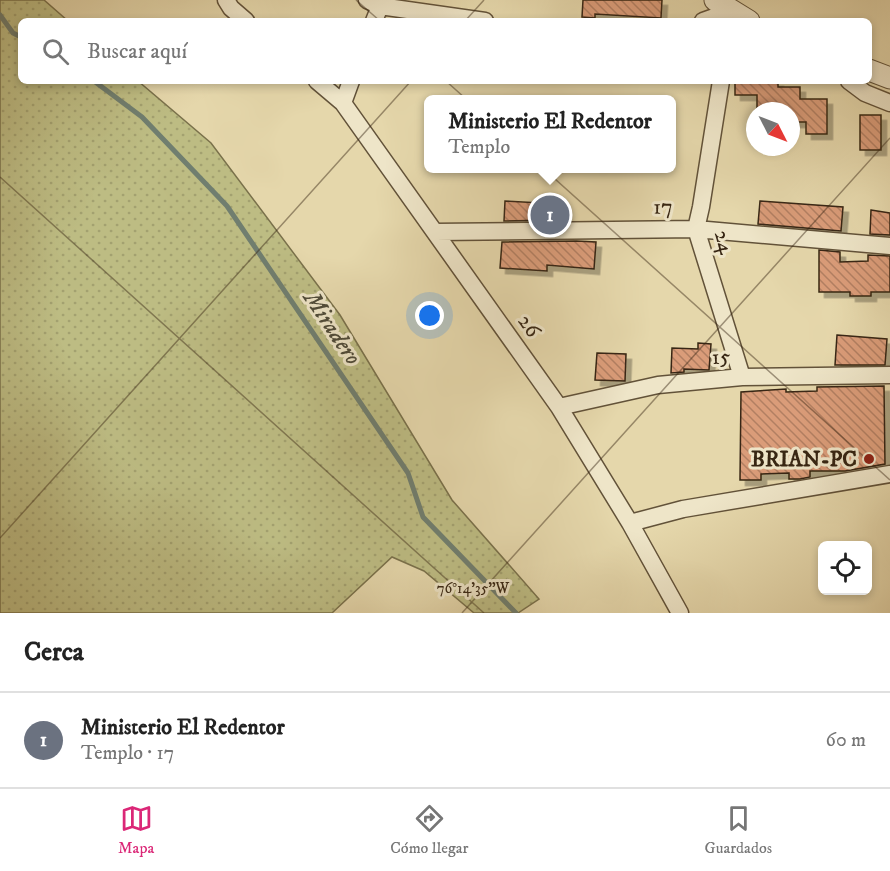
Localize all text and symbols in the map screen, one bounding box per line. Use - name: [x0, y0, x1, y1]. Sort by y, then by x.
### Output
- search box: [18, 18, 872, 84]
- icon: search: [39, 35, 72, 68]
- text: Buscar aquí: [87, 38, 187, 65]
- popup: [424, 95, 676, 173]
- north arrow: [746, 102, 800, 156]
- text: Ministerio El Redentor: [448, 108, 652, 135]
- text: Templo: [448, 135, 510, 160]
- pin: 1: [530, 192, 570, 238]
- street label: 17: [653, 193, 673, 221]
- street label: 24: [708, 227, 741, 258]
- water label: Miradero: [295, 283, 368, 371]
- your location: [415, 301, 444, 330]
- street label: 26: [512, 309, 547, 344]
- street label: 15: [710, 343, 732, 371]
- place label: BRIAN-PC: [751, 446, 857, 473]
- marker: BRIAN-PC: [862, 452, 876, 466]
- map controls: [818, 541, 872, 595]
- button: locate: [818, 541, 872, 595]
- text: 76°14'35"W: [437, 579, 510, 598]
- text: Cerca: [24, 636, 84, 669]
- text: Ministerio El Redentor: [81, 714, 285, 741]
- text: 1: [40, 728, 47, 753]
- text: 60 m: [826, 728, 866, 753]
- text: Templo · 17: [81, 741, 174, 766]
- tab: Mapa: [118, 802, 154, 858]
- tab: Cómo llegar: [390, 802, 469, 858]
- tab: Guardados: [705, 802, 772, 858]

